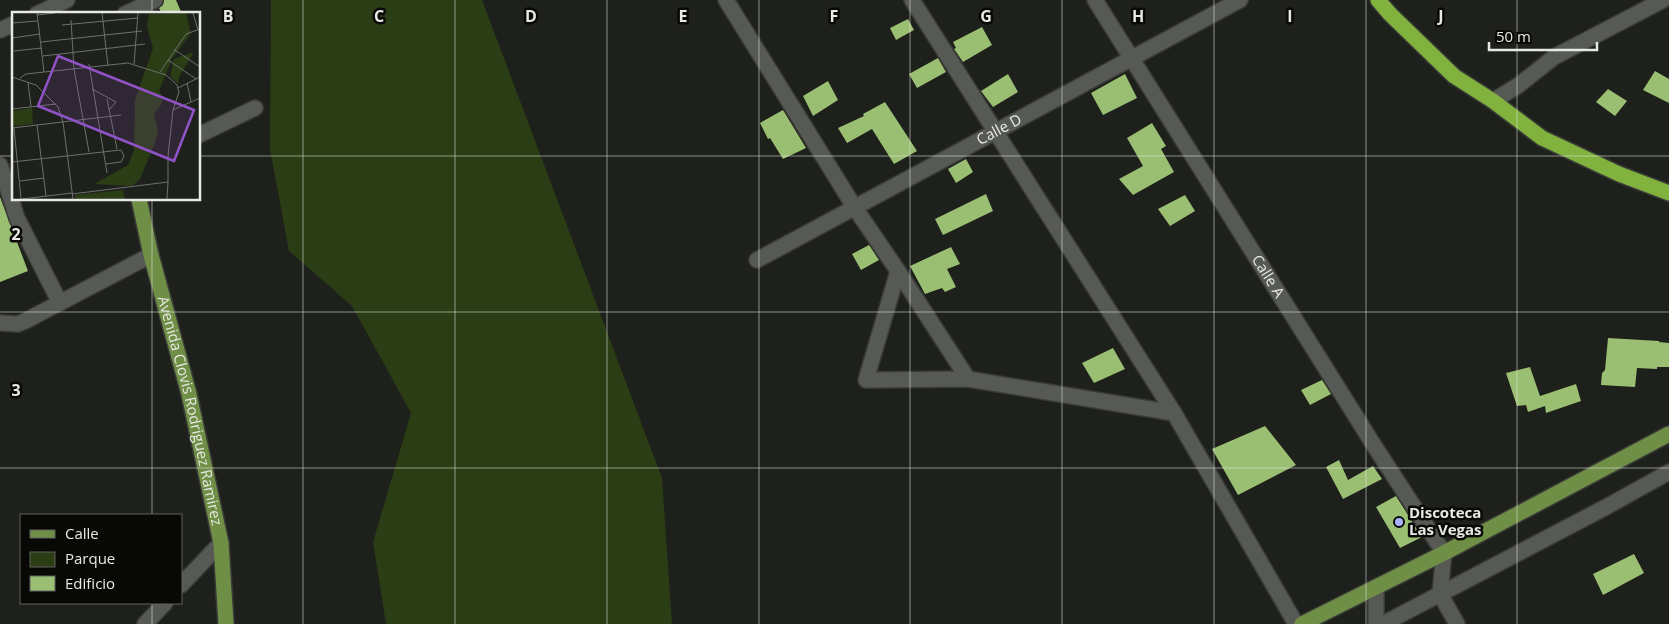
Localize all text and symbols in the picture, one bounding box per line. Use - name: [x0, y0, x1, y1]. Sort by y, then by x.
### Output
- text: B: [223, 5, 233, 27]
- text: C: [374, 5, 384, 27]
- text: D: [525, 5, 537, 27]
- text: E: [679, 5, 688, 27]
- text: F: [830, 5, 838, 27]
- text: G: [980, 5, 992, 27]
- text: H: [1132, 5, 1144, 27]
- text: I: [1287, 5, 1293, 27]
- text: J: [1436, 5, 1444, 27]
- inset map: [12, 12, 200, 200]
- scale bar: [1489, 20, 1596, 52]
- text: 50 m: [1496, 26, 1531, 46]
- street label: Calle D: [973, 108, 1025, 149]
- text: 2: [11, 223, 21, 245]
- street label: Calle A: [1248, 250, 1290, 301]
- street label: Avenida Clovis Rodriguez Ramirez: [154, 294, 228, 527]
- text: 3: [11, 379, 21, 401]
- place label: Discoteca Las Vegas: [1409, 502, 1482, 539]
- legend: [20, 514, 182, 604]
- marker: Discoteca Las Vegas: [1393, 516, 1405, 528]
- text: Calle: [65, 523, 99, 543]
- text: Parque: [65, 548, 115, 568]
- text: Edificio: [65, 573, 115, 593]

